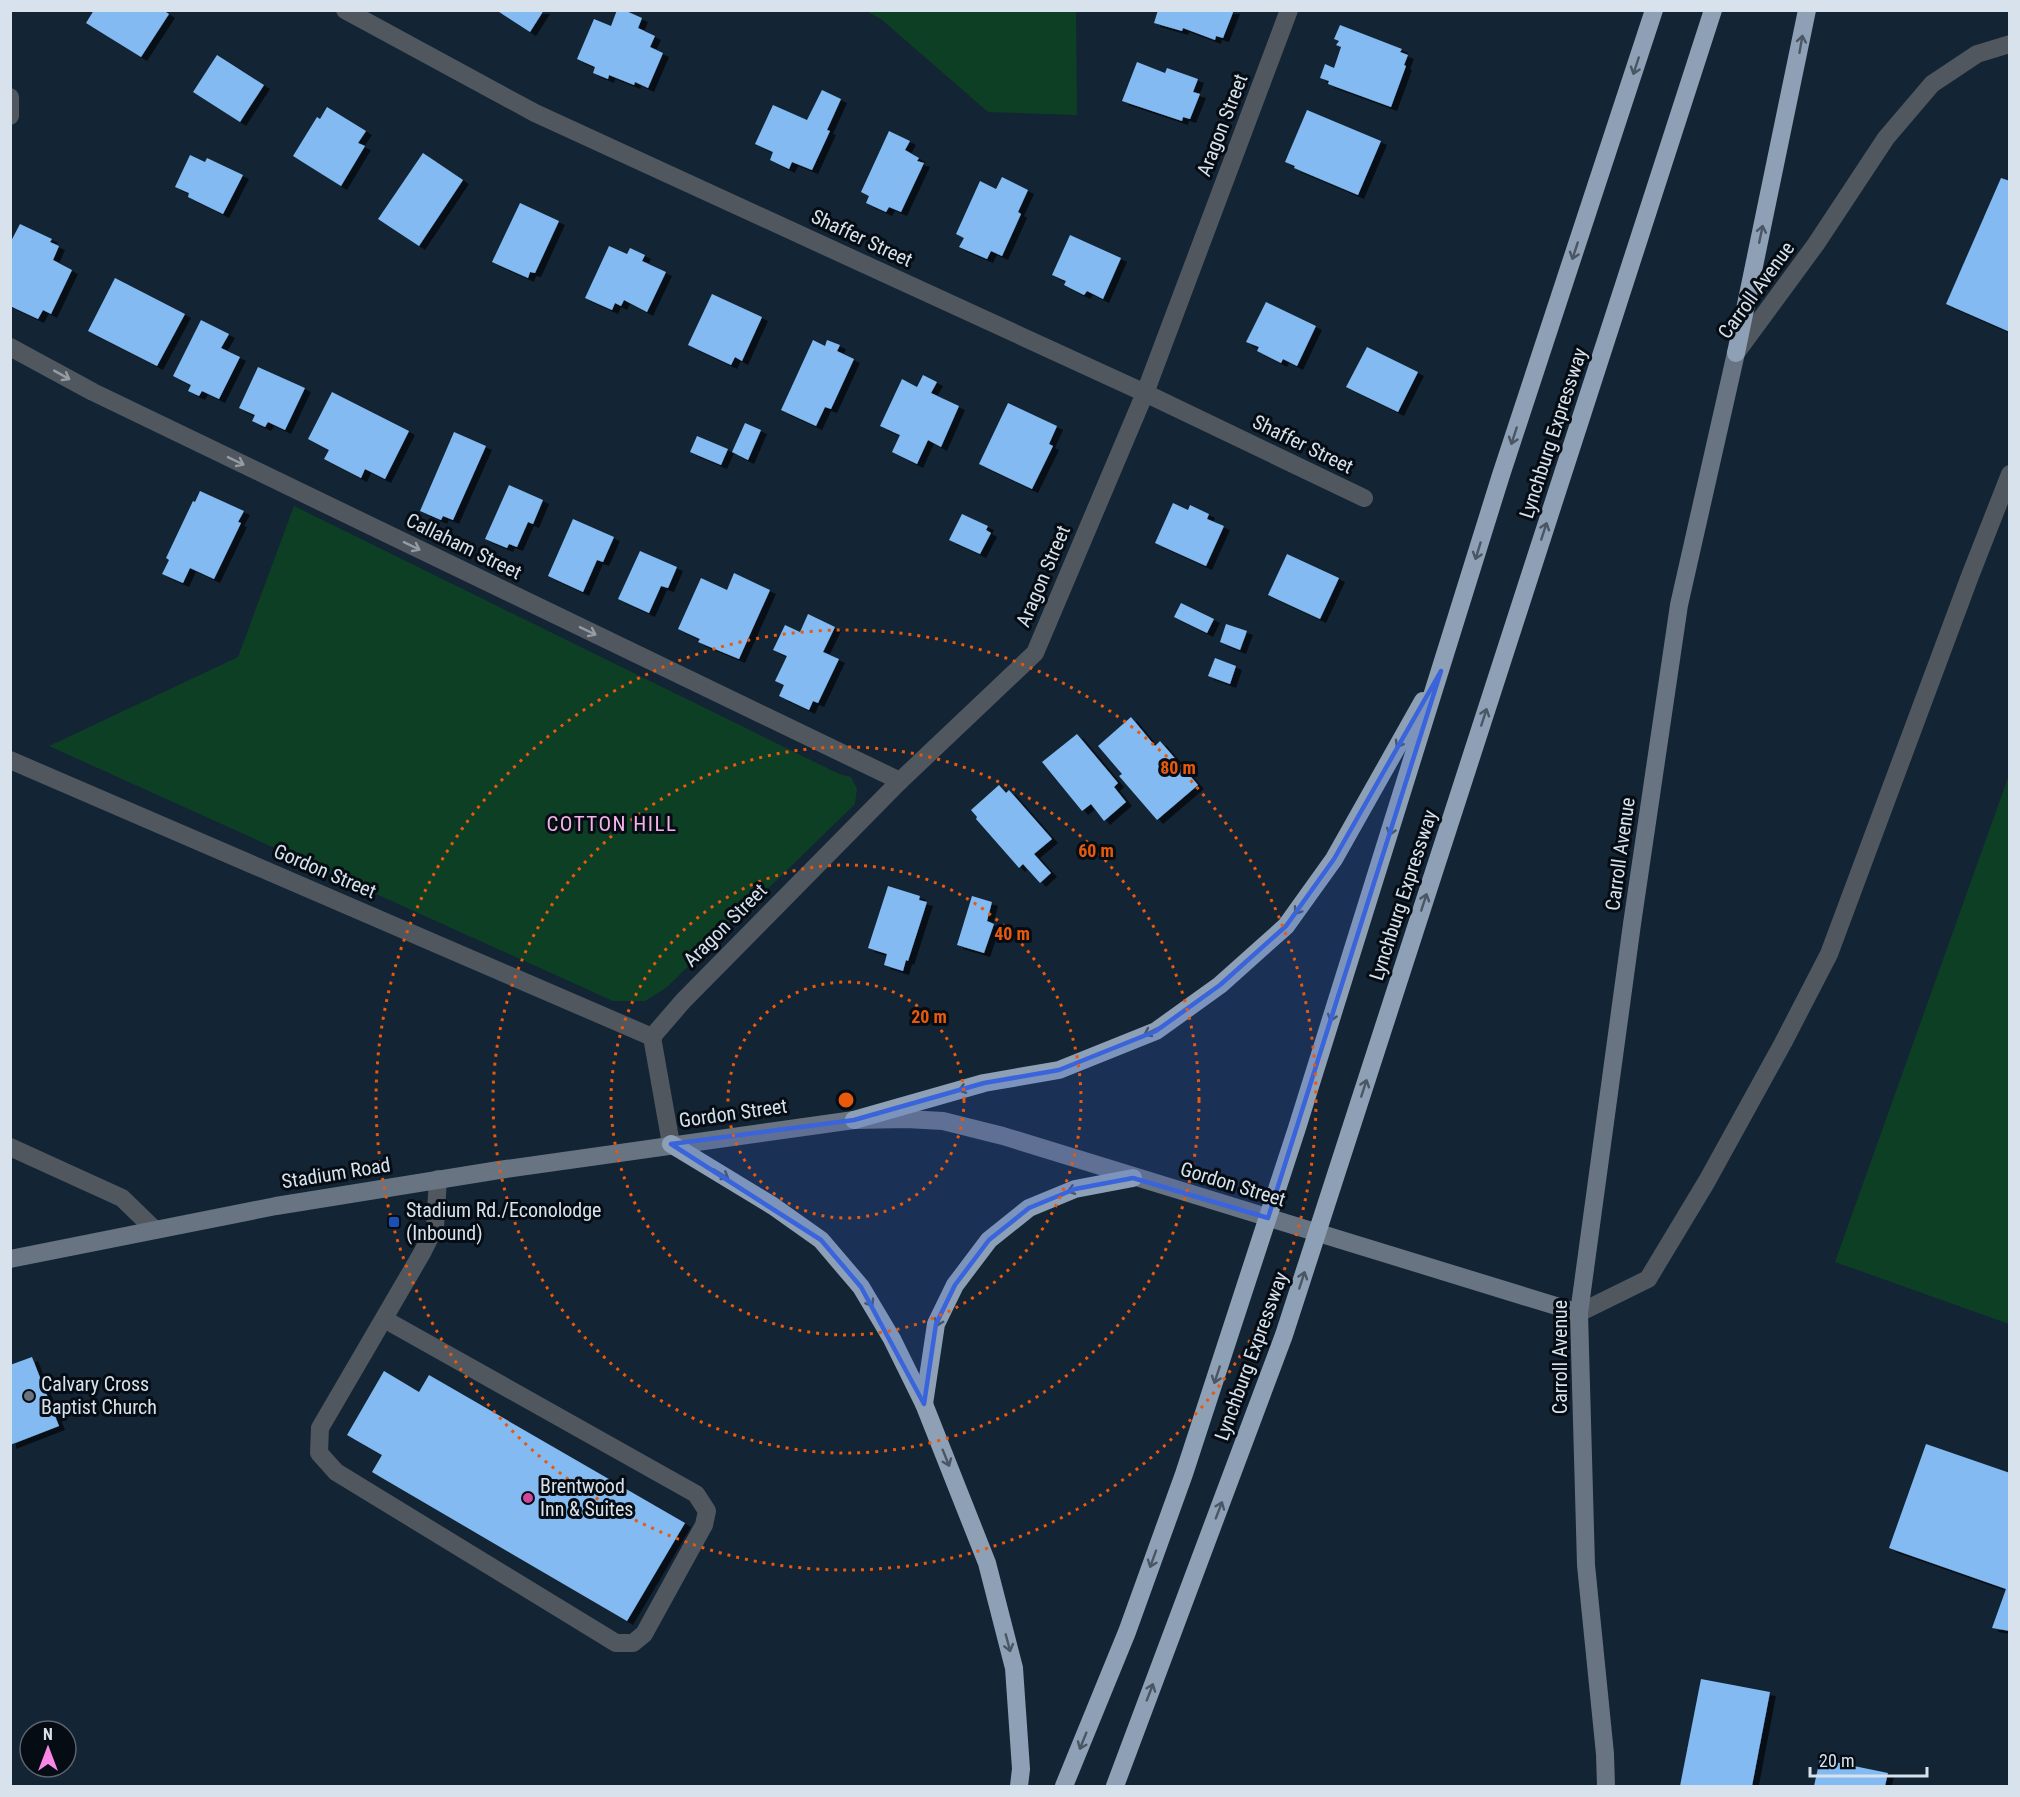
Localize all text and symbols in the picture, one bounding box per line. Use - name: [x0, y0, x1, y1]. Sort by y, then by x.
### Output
- one-way arrow: [1796, 34, 1807, 54]
- one-way arrow: [1630, 56, 1641, 75]
- street label: Aragon Street: [1191, 70, 1253, 180]
- street label: Shaffer Street: [808, 204, 917, 272]
- one-way arrow: [1756, 225, 1767, 245]
- street label: Carroll Avenue: [1713, 237, 1799, 343]
- one-way arrow: [1569, 241, 1580, 260]
- street label: Lynchburg Expressway: [1514, 345, 1592, 521]
- one-way arrow: [53, 369, 70, 381]
- street label: Shaffer Street: [1249, 409, 1357, 479]
- one-way arrow: [1507, 426, 1518, 445]
- one-way arrow: [227, 456, 245, 468]
- street label: Callaham Street: [402, 508, 526, 584]
- street label: Aragon Street: [1011, 522, 1075, 630]
- one-way arrow: [1540, 522, 1551, 541]
- one-way arrow: [403, 541, 421, 552]
- one-way arrow: [1471, 541, 1482, 560]
- one-way arrow: [578, 625, 596, 637]
- one-way arrow: [1480, 708, 1491, 727]
- one-way arrow: [1395, 731, 1407, 748]
- text: 80 m: [1160, 757, 1196, 778]
- street label: Carroll Avenue: [1600, 796, 1640, 912]
- street label: Lynchburg Expressway: [1364, 807, 1442, 983]
- district label: COTTON HILL: [546, 812, 678, 836]
- one-way arrow: [1386, 817, 1397, 836]
- street label: Gordon Street: [270, 839, 380, 903]
- text: 60 m: [1078, 840, 1114, 861]
- street label: Aragon Street: [678, 878, 772, 972]
- one-way arrow: [1420, 893, 1431, 912]
- one-way arrow: [1294, 898, 1306, 914]
- text: 40 m: [994, 923, 1030, 944]
- one-way arrow: [1327, 1003, 1338, 1022]
- text: 20 m: [911, 1006, 947, 1027]
- one-way arrow: [1143, 1026, 1161, 1038]
- one-way arrow: [1360, 1079, 1371, 1098]
- one-way arrow: [957, 1083, 976, 1094]
- centre of rings: [836, 1090, 856, 1110]
- street label: Gordon Street: [677, 1094, 789, 1132]
- street label: Stadium Road: [280, 1153, 392, 1193]
- street label: Gordon Street: [1177, 1157, 1289, 1211]
- one-way arrow: [712, 1169, 729, 1181]
- one-way arrow: [1067, 1184, 1086, 1195]
- place label: Stadium Rd./Econolodge (Inbound): [406, 1198, 601, 1245]
- marker: Stadium Rd./Econolodge (Inbound): [387, 1215, 401, 1229]
- street label: Lynchburg Expressway: [1209, 1268, 1293, 1444]
- one-way arrow: [1298, 1271, 1309, 1290]
- one-way arrow: [862, 1290, 874, 1307]
- street label: Carroll Avenue: [1548, 1300, 1572, 1414]
- one-way arrow: [934, 1308, 945, 1326]
- one-way arrow: [1210, 1365, 1221, 1384]
- place label: Calvary Cross Baptist Church: [41, 1372, 157, 1419]
- marker: Calvary Cross Baptist Church: [22, 1389, 36, 1403]
- one-way arrow: [941, 1449, 952, 1467]
- place label: Brentwood Inn & Suites: [540, 1474, 633, 1521]
- marker: Brentwood Inn & Suites: [521, 1491, 535, 1505]
- one-way arrow: [1214, 1501, 1225, 1520]
- one-way arrow: [1147, 1549, 1158, 1568]
- one-way arrow: [1002, 1633, 1014, 1652]
- one-way arrow: [1146, 1684, 1157, 1702]
- north arrow: [18, 1719, 78, 1779]
- text: N: [43, 1725, 53, 1744]
- one-way arrow: [1077, 1731, 1088, 1749]
- scale bar: [1810, 1740, 1927, 1778]
- text: 20 m: [1819, 1750, 1854, 1771]

